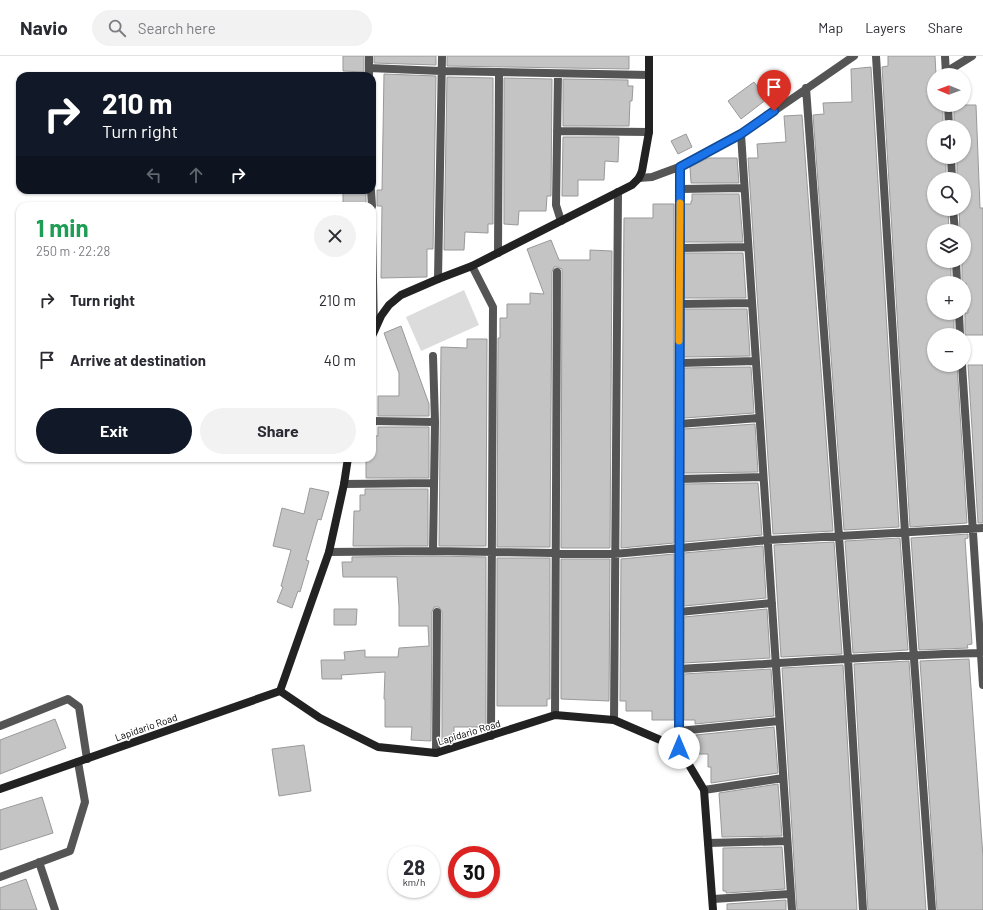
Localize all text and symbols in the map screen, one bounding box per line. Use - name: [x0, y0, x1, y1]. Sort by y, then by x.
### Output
- search box: [92, 10, 372, 46]
- text: Navio: [20, 16, 68, 39]
- icon: search: [106, 17, 128, 39]
- text: Search here: [138, 19, 216, 37]
- text: Map: [818, 19, 843, 36]
- text: Layers: [865, 19, 906, 36]
- text: Share: [928, 19, 963, 36]
- north arrow: [927, 68, 971, 112]
- map controls: [927, 68, 971, 372]
- pin: [757, 70, 791, 111]
- icon: arrive: [763, 76, 785, 98]
- text: 210 m: [102, 86, 172, 120]
- icon: right: [36, 88, 88, 140]
- text: Turn right: [102, 120, 178, 142]
- button: sound: [927, 120, 971, 164]
- icon: left: [143, 164, 165, 186]
- icon: ahead: [185, 164, 207, 186]
- icon: right: [227, 164, 249, 186]
- button: search: [927, 172, 971, 216]
- text: 1 min: [36, 213, 89, 242]
- button: close: [314, 215, 356, 257]
- button: layers: [927, 224, 971, 268]
- text: 250 m · 22:28: [36, 243, 110, 259]
- button: +: [927, 276, 971, 320]
- icon: right: [36, 289, 58, 311]
- text: Turn right: [70, 291, 135, 309]
- text: 210 m: [319, 291, 356, 309]
- button: −: [927, 328, 971, 372]
- icon: arrive: [36, 349, 58, 371]
- text: Arrive at destination: [70, 351, 206, 369]
- text: 40 m: [324, 351, 356, 369]
- button: Exit: [36, 408, 192, 454]
- button: Share: [200, 408, 356, 454]
- street label: Lapidario Road: [113, 711, 179, 743]
- street label: Lapidario Road: [436, 717, 502, 747]
- position arrow: [658, 727, 700, 769]
- speed limit sign: 30: [448, 846, 500, 898]
- text: 28: [403, 855, 425, 879]
- text: km/h: [403, 876, 425, 888]

